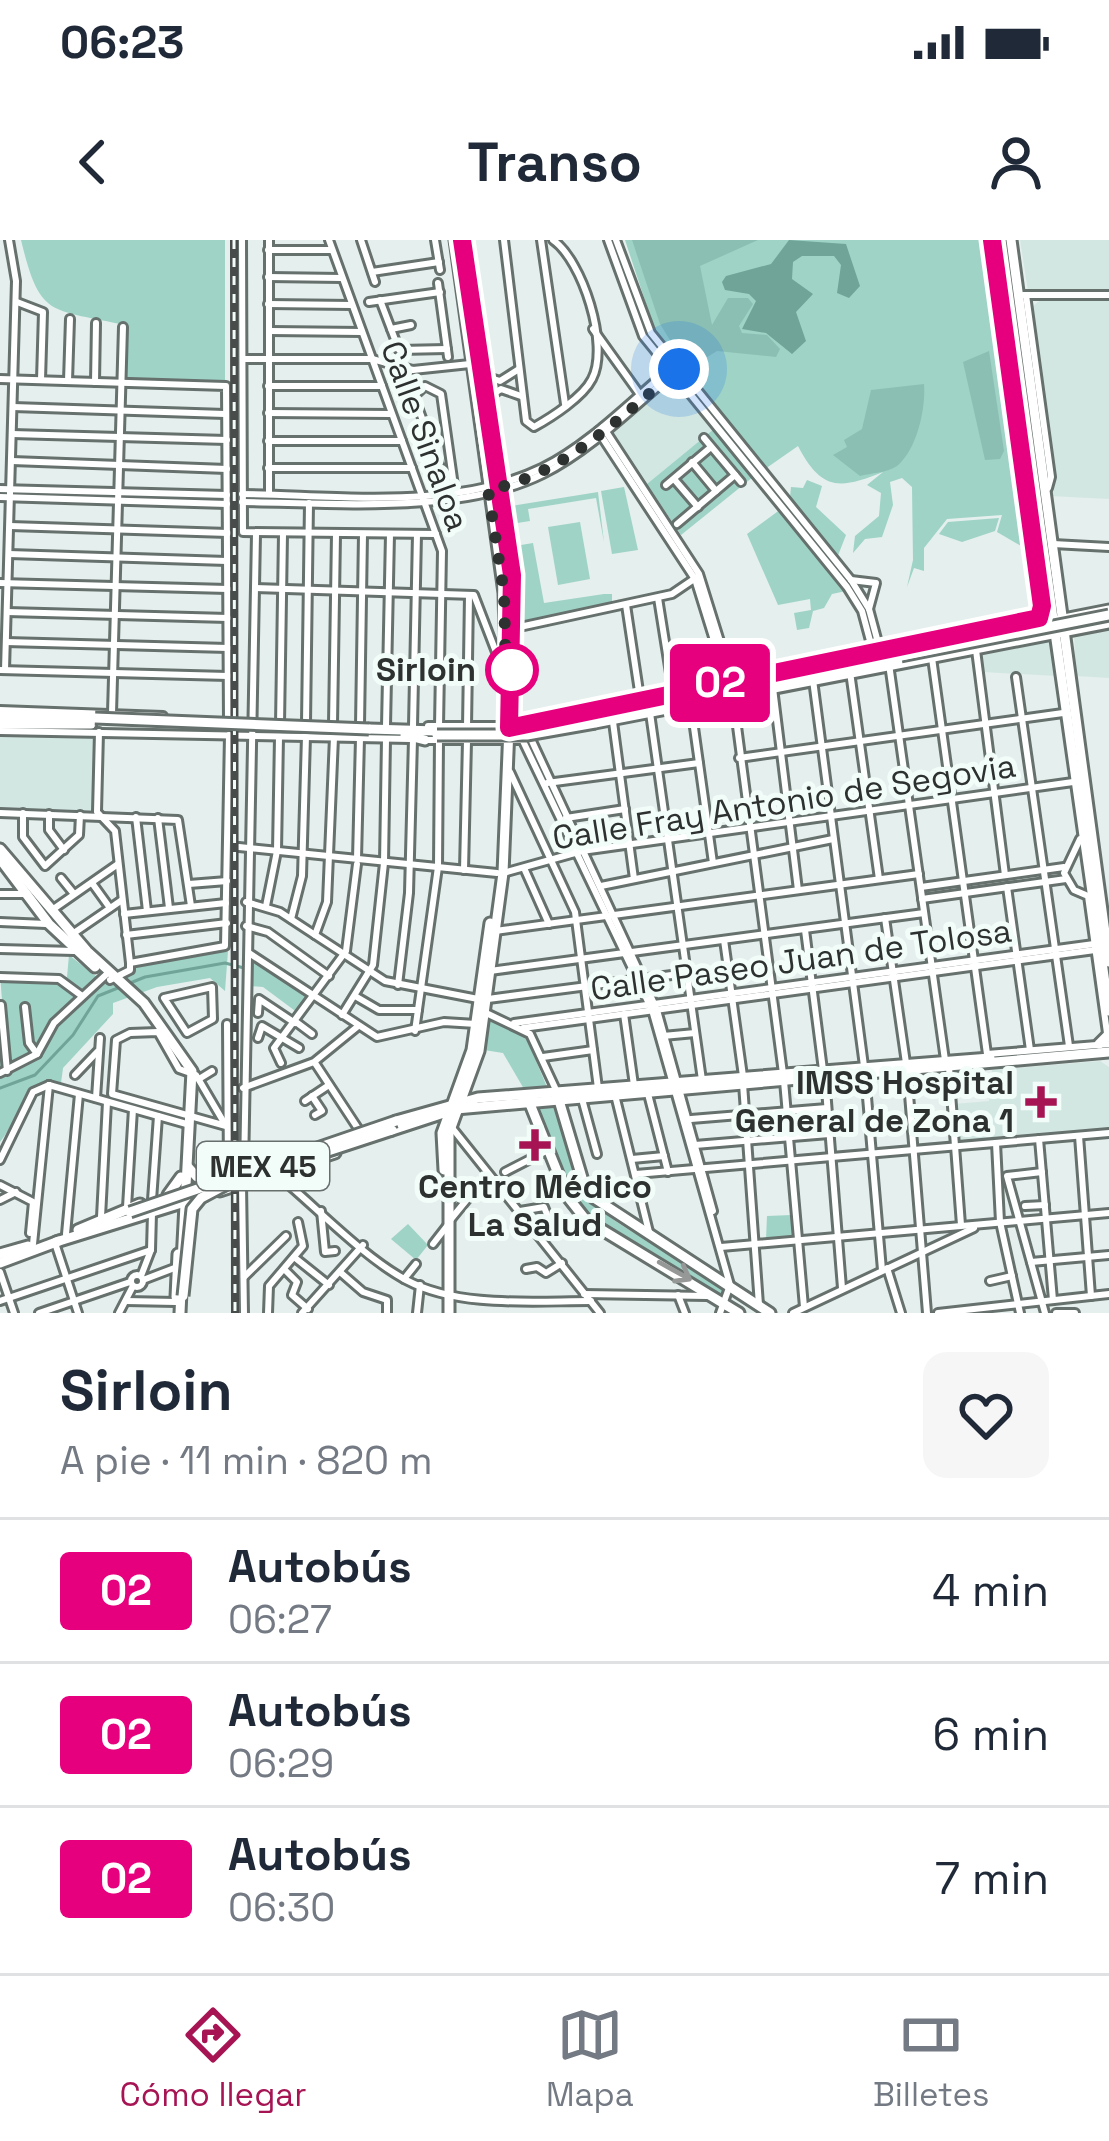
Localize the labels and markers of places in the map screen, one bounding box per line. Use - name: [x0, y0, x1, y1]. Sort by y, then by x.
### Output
- marker: Sirloin: [487, 645, 537, 695]
- place label: Sirloin: [376, 649, 476, 691]
- place label: IMSS Hospital General de Zona 1: [735, 1062, 1014, 1142]
- marker: IMSS Hospital General de Zona 1: [1025, 1086, 1057, 1118]
- marker: Centro Médico La Salud: [519, 1129, 551, 1161]
- place label: Centro Médico La Salud: [418, 1166, 652, 1246]

